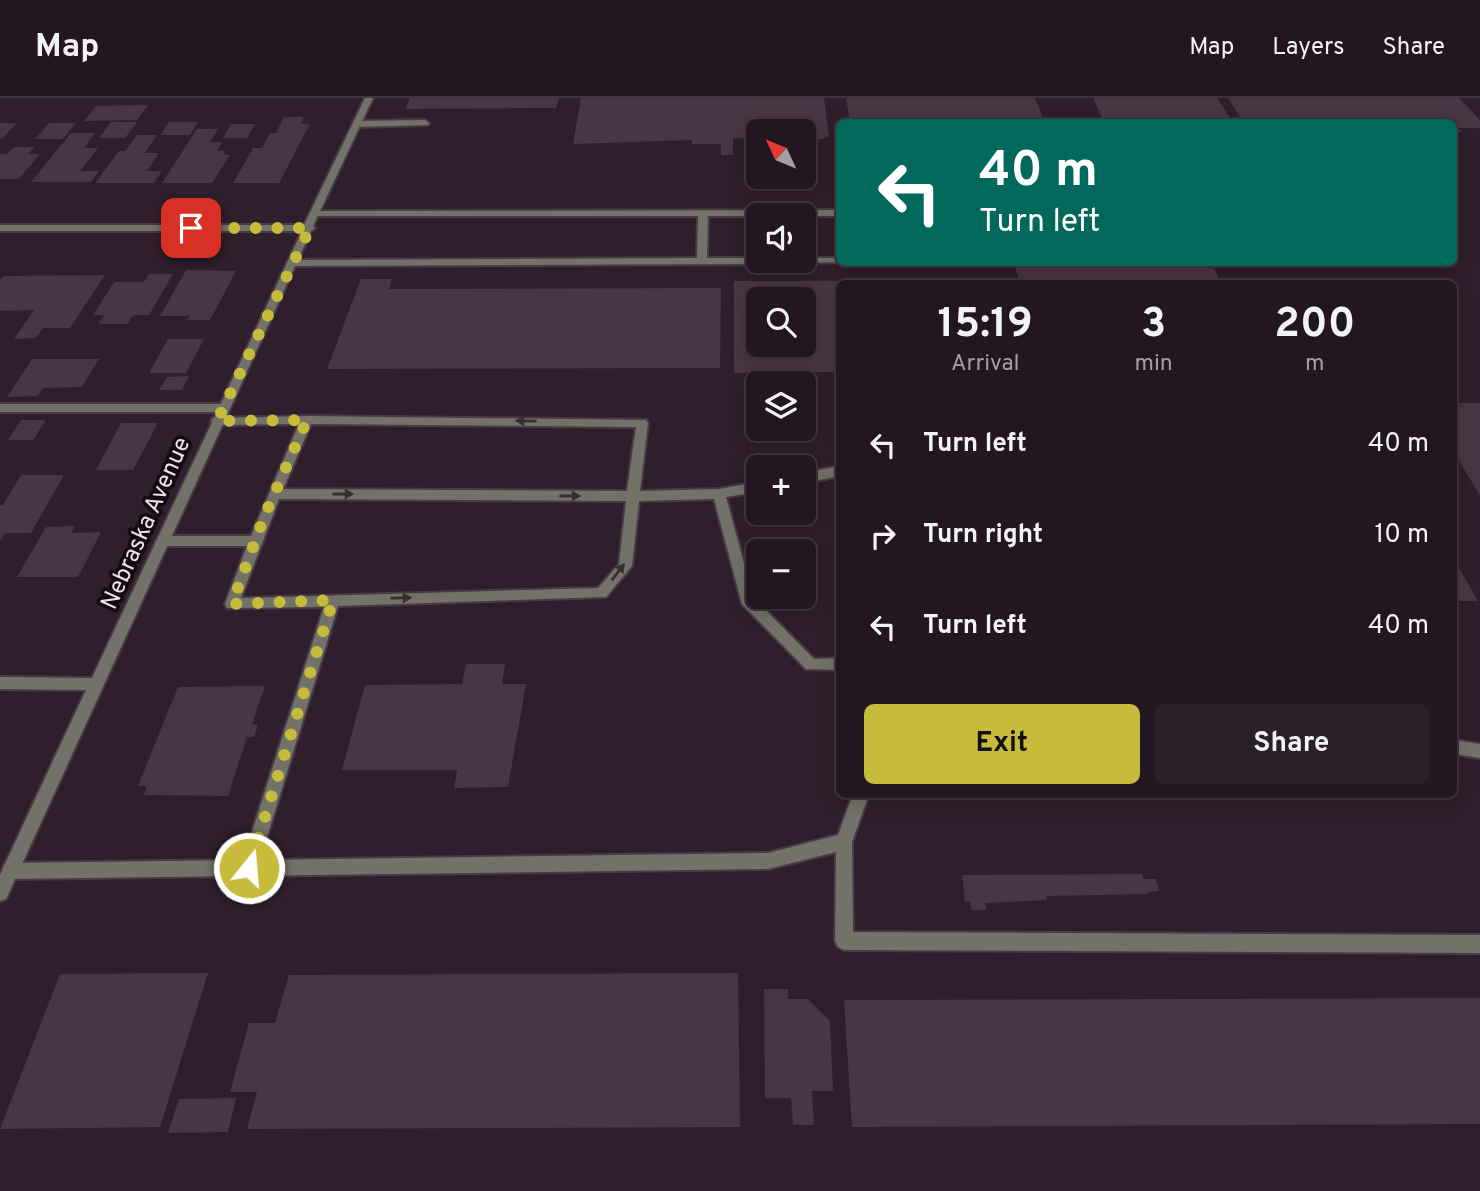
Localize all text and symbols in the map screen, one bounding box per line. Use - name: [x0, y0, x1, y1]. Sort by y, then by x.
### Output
- text: Map: [35, 27, 99, 69]
- text: Map: [1189, 33, 1234, 63]
- text: Layers: [1272, 33, 1344, 63]
- text: Share: [1382, 33, 1445, 63]
- north arrow: [746, 119, 816, 189]
- map controls: [746, 119, 816, 609]
- text: 40 m: [979, 142, 1098, 204]
- icon: left: [864, 147, 955, 238]
- pin: [161, 198, 221, 258]
- button: sound: [746, 203, 816, 273]
- text: Turn left: [979, 203, 1100, 243]
- icon: arrive: [172, 209, 210, 247]
- button: search: [746, 287, 816, 357]
- text: 15:19: [938, 299, 1033, 352]
- text: 3: [1141, 299, 1166, 352]
- text: 200: [1274, 299, 1355, 352]
- text: Arrival: [951, 350, 1020, 379]
- text: min: [1134, 350, 1173, 379]
- text: m: [1305, 350, 1325, 379]
- button: layers: [746, 371, 816, 441]
- one-way arrow: [515, 416, 537, 427]
- icon: left: [864, 426, 902, 464]
- text: Turn left: [923, 428, 1027, 461]
- text: 40 m: [1368, 428, 1429, 461]
- street label: Nebraska Avenue: [95, 433, 198, 615]
- button: +: [746, 455, 816, 525]
- one-way arrow: [332, 488, 354, 500]
- one-way arrow: [559, 490, 581, 502]
- icon: right: [864, 517, 902, 555]
- text: Turn right: [923, 519, 1043, 552]
- text: 10 m: [1374, 519, 1429, 552]
- button: −: [746, 539, 816, 609]
- one-way arrow: [611, 563, 625, 582]
- one-way arrow: [390, 592, 412, 604]
- icon: left: [864, 608, 902, 646]
- text: Turn left: [923, 610, 1027, 643]
- text: 40 m: [1368, 610, 1429, 643]
- button: Exit: [864, 704, 1140, 784]
- button: Share: [1154, 704, 1429, 784]
- position arrow: [212, 831, 286, 905]

